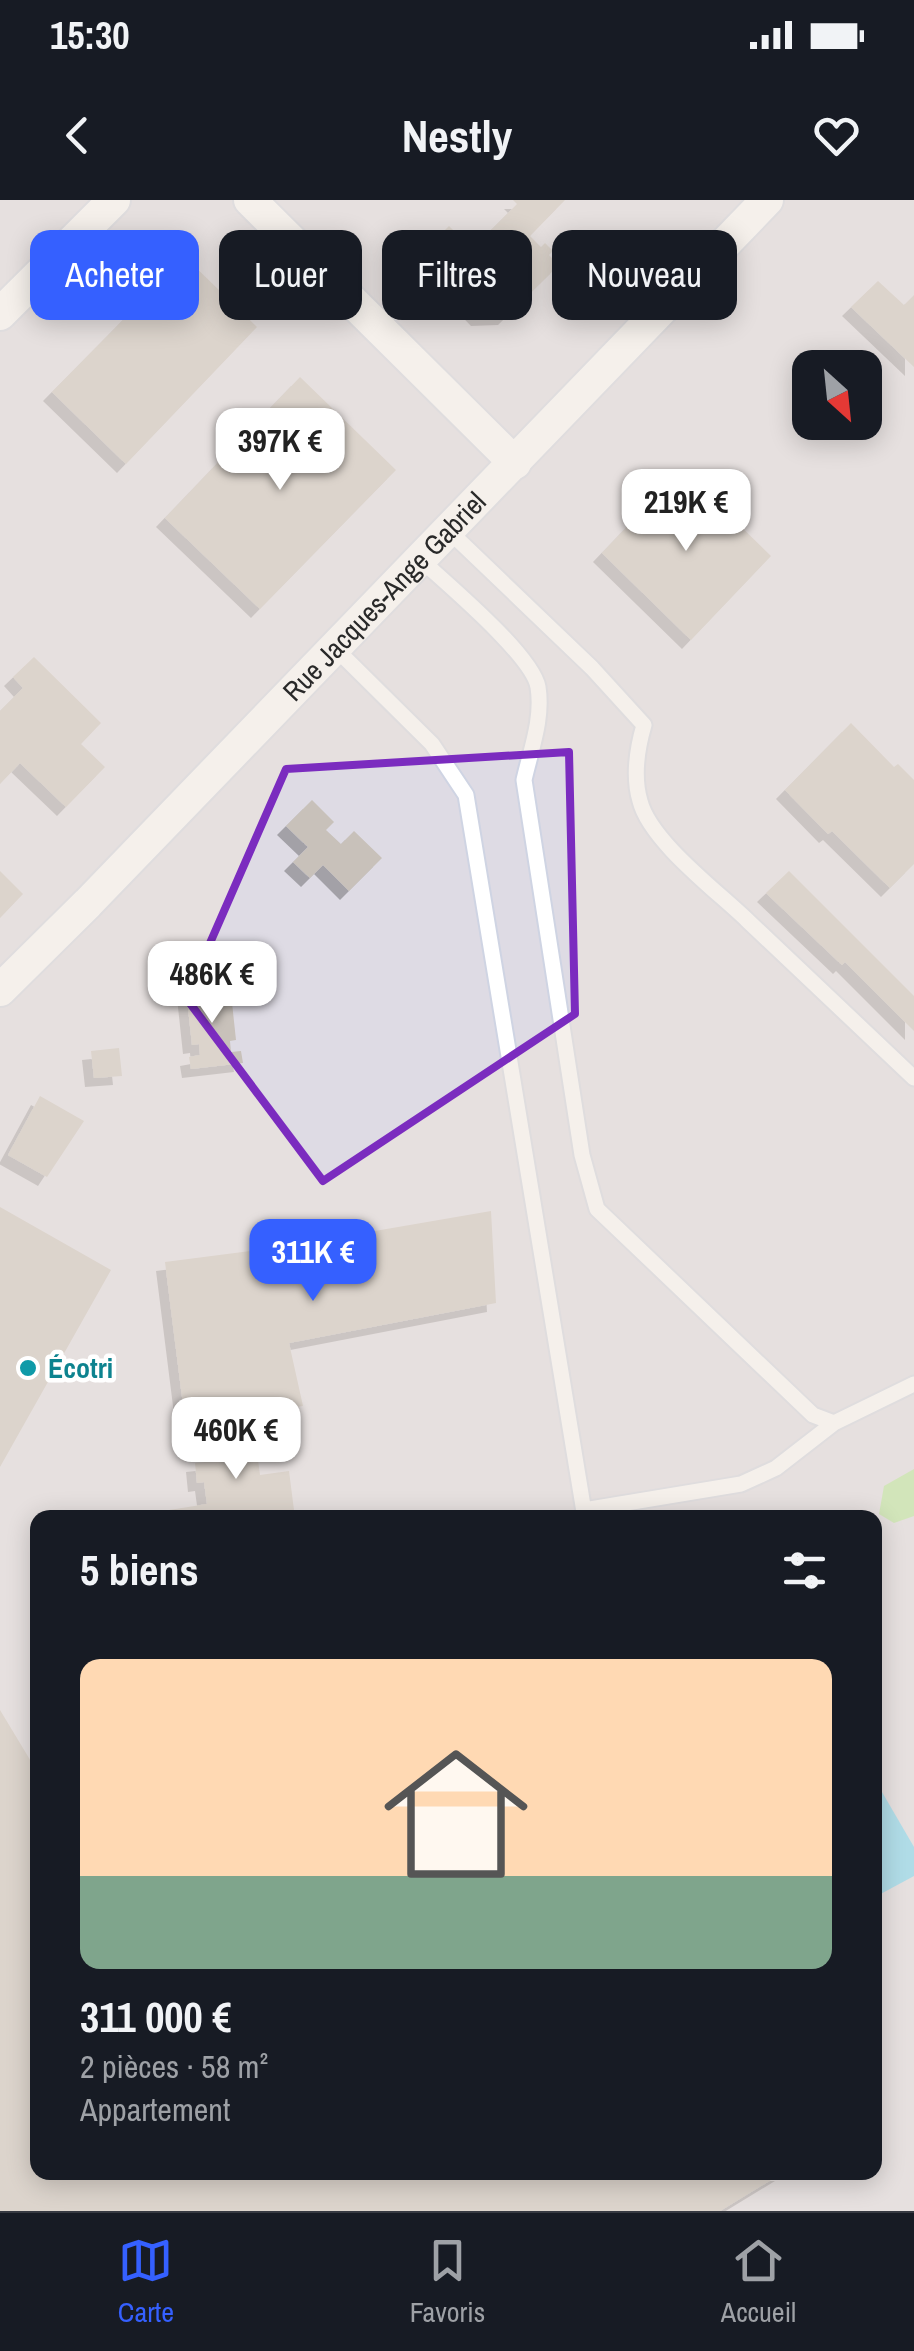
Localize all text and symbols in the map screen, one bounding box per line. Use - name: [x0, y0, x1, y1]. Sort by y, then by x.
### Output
- text: 15:30: [50, 10, 130, 61]
- text: Nestly: [402, 105, 512, 166]
- icon: back: [50, 108, 105, 163]
- icon: heart: [809, 108, 864, 163]
- chip: Acheter: [30, 230, 199, 320]
- chip: Louer: [219, 230, 362, 320]
- chip: Filtres: [382, 230, 532, 320]
- chip: Nouveau: [552, 230, 737, 320]
- north arrow: [792, 350, 882, 440]
- map controls: [792, 350, 882, 440]
- pin: 397K €: [199, 408, 361, 493]
- text: 397K €: [238, 419, 322, 462]
- pin: 219K €: [605, 469, 767, 554]
- text: 219K €: [644, 480, 728, 523]
- street label: Rue Jacques-Ange Gabriel: [274, 484, 494, 709]
- pin: 486K €: [131, 941, 293, 1026]
- text: 486K €: [170, 952, 254, 995]
- pin: 311K €: [232, 1219, 394, 1304]
- text: 311K €: [271, 1230, 355, 1273]
- place label: Écotri: [48, 1349, 113, 1387]
- marker: Écotri: [17, 1357, 39, 1379]
- pin: 460K €: [155, 1397, 317, 1482]
- text: 460K €: [194, 1408, 278, 1451]
- text: 5 biens: [80, 1542, 199, 1598]
- icon: filters: [777, 1543, 832, 1598]
- icon: home: [366, 1724, 546, 1904]
- text: 311 000 €: [80, 1989, 231, 2045]
- text: 2 pièces · 58 m²: [80, 2045, 268, 2088]
- text: Appartement: [80, 2088, 230, 2131]
- tab: Carte: [118, 2233, 174, 2331]
- tab: Favoris: [410, 2233, 485, 2331]
- tab: Accueil: [721, 2233, 796, 2331]

